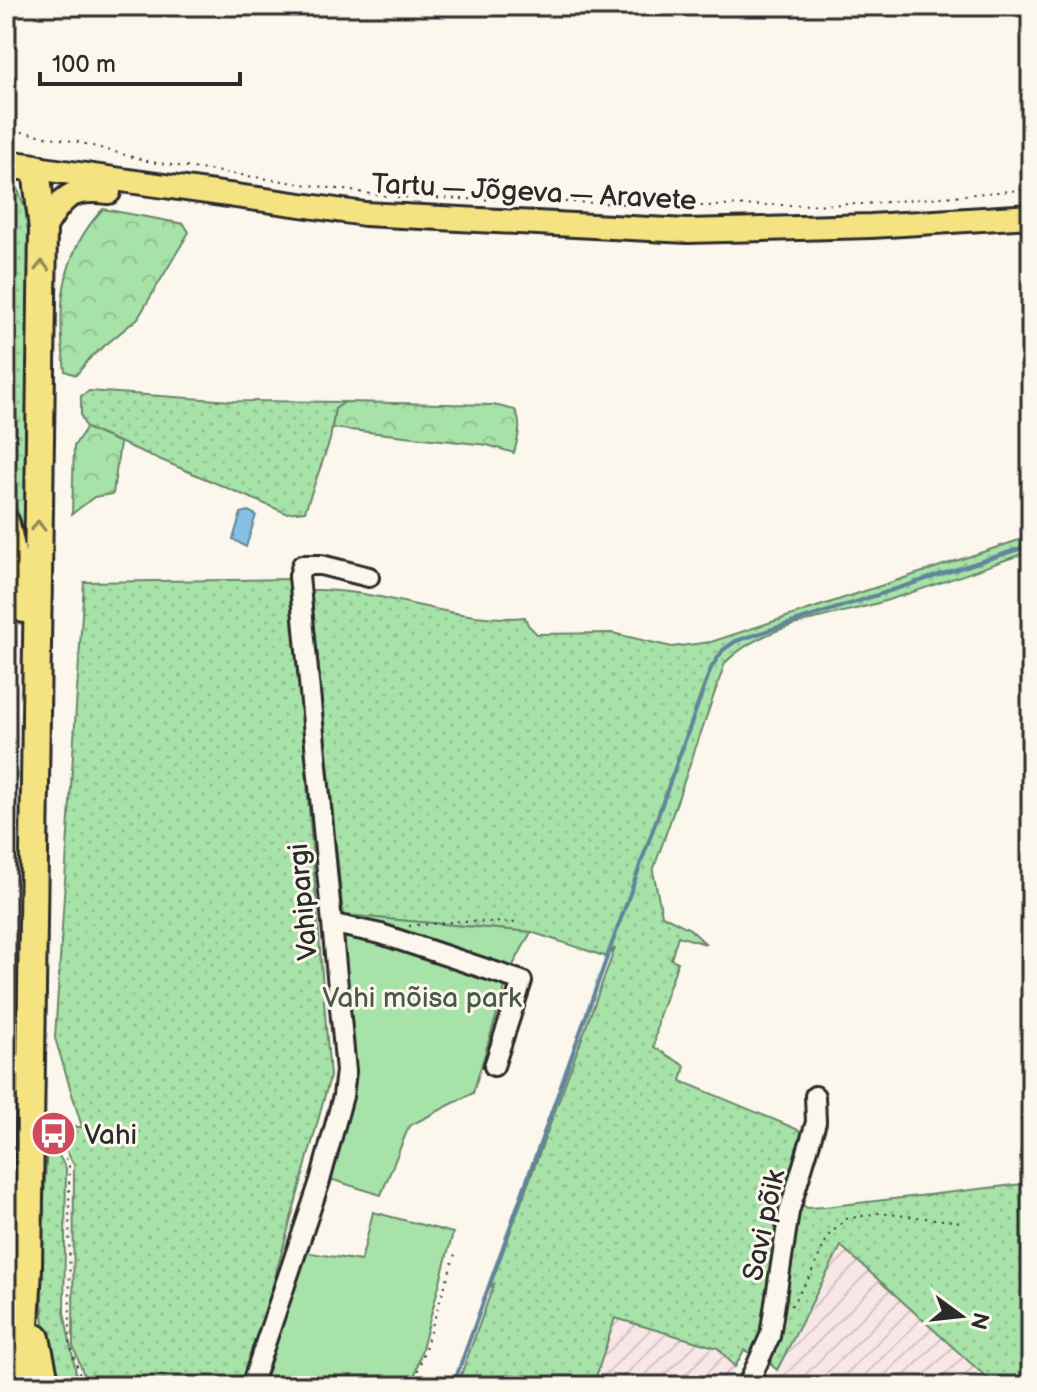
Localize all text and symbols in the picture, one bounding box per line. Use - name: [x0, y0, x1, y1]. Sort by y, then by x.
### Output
- scale bar: [40, 36, 240, 86]
- text: 100 m: [52, 50, 116, 79]
- street label: Tartu — Jõgeva — Aravete: [371, 168, 697, 217]
- one-way arrow: [33, 259, 51, 272]
- one-way arrow: [29, 519, 46, 532]
- street label: Vahipargi: [282, 842, 325, 962]
- park label: Vahi mõisa park: [322, 982, 522, 1015]
- bus stop icon: Vahi: [29, 1110, 77, 1158]
- place label: Vahi: [84, 1119, 137, 1152]
- street label: Savi põik: [737, 1166, 792, 1284]
- north arrow: [921, 1276, 1001, 1356]
- text: N: [964, 1309, 994, 1332]

